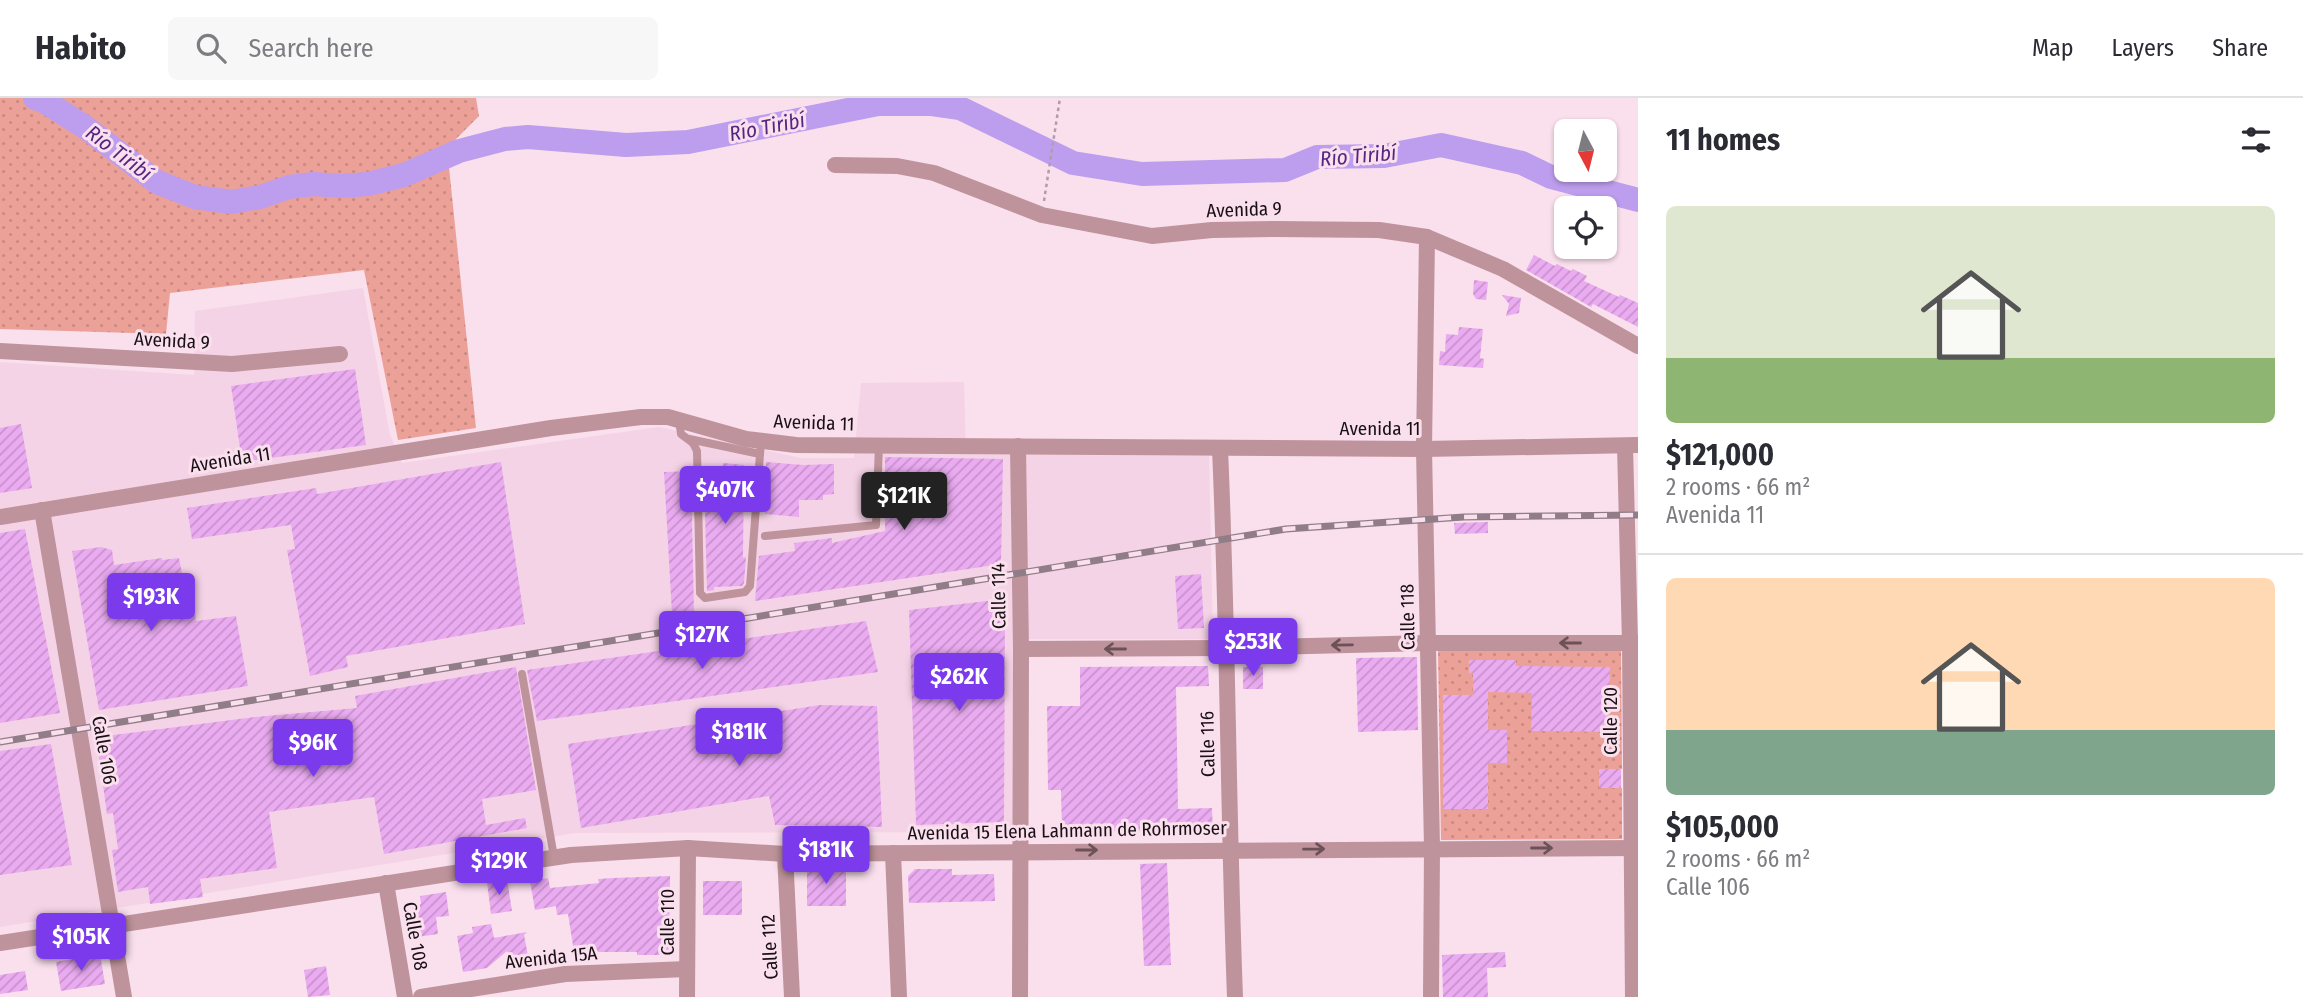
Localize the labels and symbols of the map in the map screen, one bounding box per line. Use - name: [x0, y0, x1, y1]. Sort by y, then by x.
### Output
- water label: Río Tiribí: [727, 107, 809, 147]
- north arrow: [1554, 119, 1617, 182]
- water label: Río Tiribí: [81, 120, 159, 187]
- water label: Río Tiribí: [1319, 140, 1399, 172]
- street label: Avenida 9: [1206, 197, 1282, 222]
- street label: Avenida 9: [134, 327, 210, 354]
- street label: Avenida 11: [773, 410, 855, 435]
- street label: Avenida 11: [1339, 417, 1421, 440]
- street label: Avenida 11: [188, 442, 272, 477]
- pin: $407K: [676, 466, 774, 526]
- pin: $121K: [855, 472, 953, 532]
- street label: Calle 114: [986, 563, 1011, 629]
- pin: $193K: [102, 574, 200, 633]
- street label: Calle 118: [1395, 584, 1420, 650]
- pin: $127K: [653, 612, 751, 671]
- pin: $253K: [1204, 618, 1302, 678]
- one-way arrow: [1559, 636, 1582, 650]
- one-way arrow: [1331, 638, 1354, 652]
- one-way arrow: [1104, 642, 1127, 656]
- pin: $262K: [910, 654, 1008, 713]
- street label: Calle 120: [1599, 687, 1622, 755]
- pin: $181K: [690, 708, 788, 768]
- street label: Calle 116: [1195, 711, 1220, 777]
- street label: Calle 106: [87, 714, 122, 786]
- pin: $96K: [272, 720, 354, 779]
- street label: Avenida 15 Elena Lahmann de Rohrmoser: [907, 816, 1227, 845]
- pin: $181K: [777, 826, 875, 886]
- pin: $129K: [450, 838, 548, 897]
- one-way arrow: [1530, 841, 1553, 855]
- one-way arrow: [1302, 842, 1325, 856]
- one-way arrow: [1075, 843, 1098, 857]
- street label: Calle 110: [656, 889, 679, 955]
- street label: Calle 108: [398, 900, 433, 972]
- pin: $105K: [32, 914, 130, 973]
- street label: Calle 112: [756, 914, 783, 980]
- street label: Avenida 15A: [504, 941, 598, 974]

